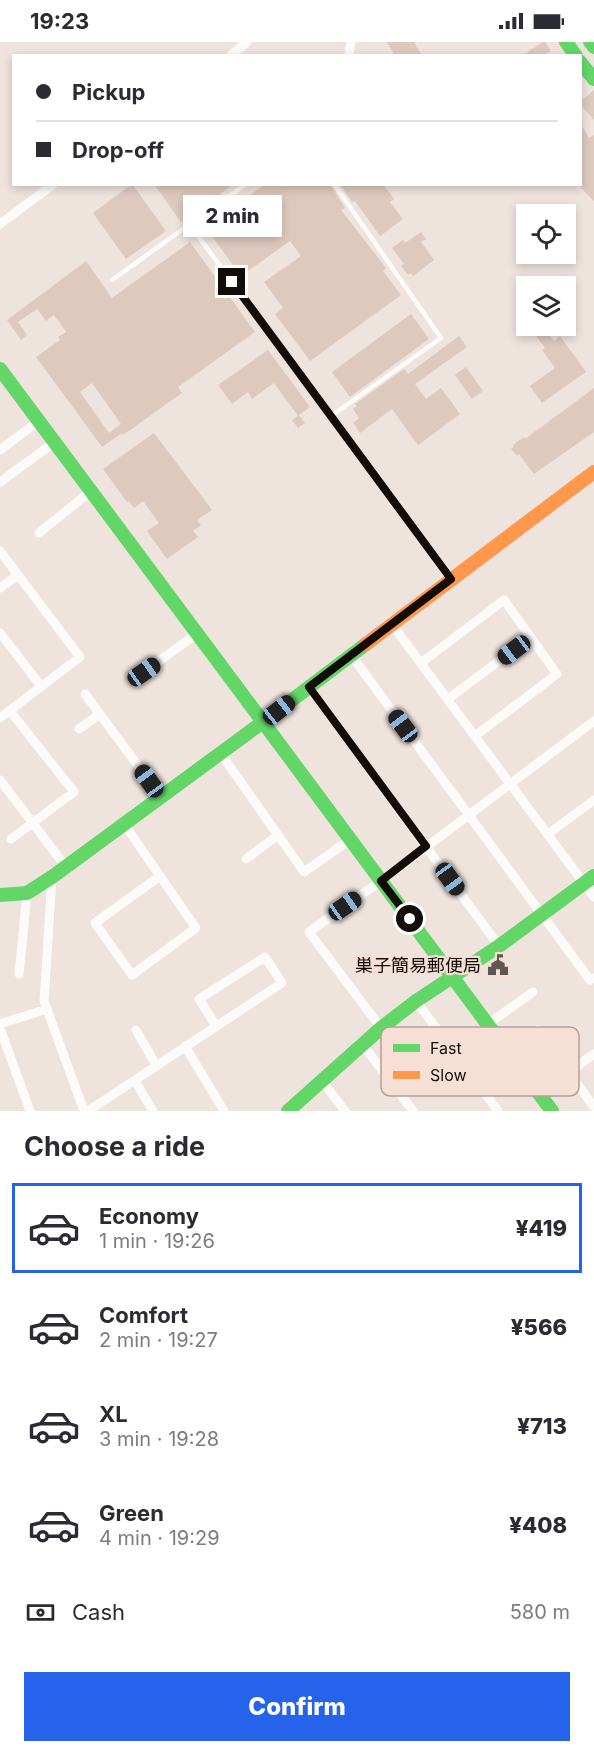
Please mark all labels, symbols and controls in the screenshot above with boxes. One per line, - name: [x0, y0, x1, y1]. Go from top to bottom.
- text: 19:23: [30, 8, 89, 34]
- text: Pickup: [72, 79, 146, 105]
- text: Drop-off: [72, 137, 164, 163]
- callout: 2 min: [182, 195, 282, 237]
- text: 2 min: [205, 204, 260, 228]
- map controls: [516, 204, 576, 336]
- button: locate: [516, 204, 576, 264]
- route end: [218, 268, 245, 295]
- button: layers: [516, 276, 576, 336]
- car: [494, 632, 534, 668]
- car: [124, 654, 164, 690]
- car: [259, 692, 299, 728]
- car: [385, 706, 421, 746]
- car: [131, 761, 167, 801]
- car: [432, 859, 468, 899]
- car: [325, 888, 365, 924]
- route start: [396, 905, 423, 932]
- public building icon: 巣子簡易郵便局: [486, 953, 510, 977]
- place label: 巣子簡易郵便局: [355, 955, 481, 976]
- legend: [381, 1027, 579, 1096]
- text: Fast: [430, 1038, 462, 1058]
- text: Slow: [430, 1065, 467, 1085]
- text: Choose a ride: [24, 1130, 205, 1163]
- icon: car: [27, 1201, 81, 1255]
- text: Economy: [99, 1203, 199, 1229]
- text: ¥419: [516, 1215, 567, 1241]
- text: 1 min · 19:26: [99, 1229, 215, 1253]
- icon: car: [27, 1300, 81, 1354]
- text: Comfort: [99, 1302, 188, 1328]
- text: ¥566: [511, 1314, 567, 1340]
- text: 2 min · 19:27: [99, 1328, 218, 1352]
- icon: car: [27, 1399, 81, 1453]
- text: XL: [99, 1401, 128, 1427]
- text: ¥713: [517, 1413, 567, 1439]
- text: 3 min · 19:28: [99, 1427, 219, 1451]
- icon: car: [27, 1498, 81, 1552]
- text: Green: [99, 1500, 164, 1526]
- text: ¥408: [509, 1512, 567, 1538]
- text: 4 min · 19:29: [99, 1526, 220, 1550]
- icon: cash: [24, 1596, 57, 1629]
- text: Cash: [72, 1599, 125, 1625]
- text: 580 m: [510, 1600, 570, 1624]
- button: Confirm: [24, 1672, 570, 1741]

